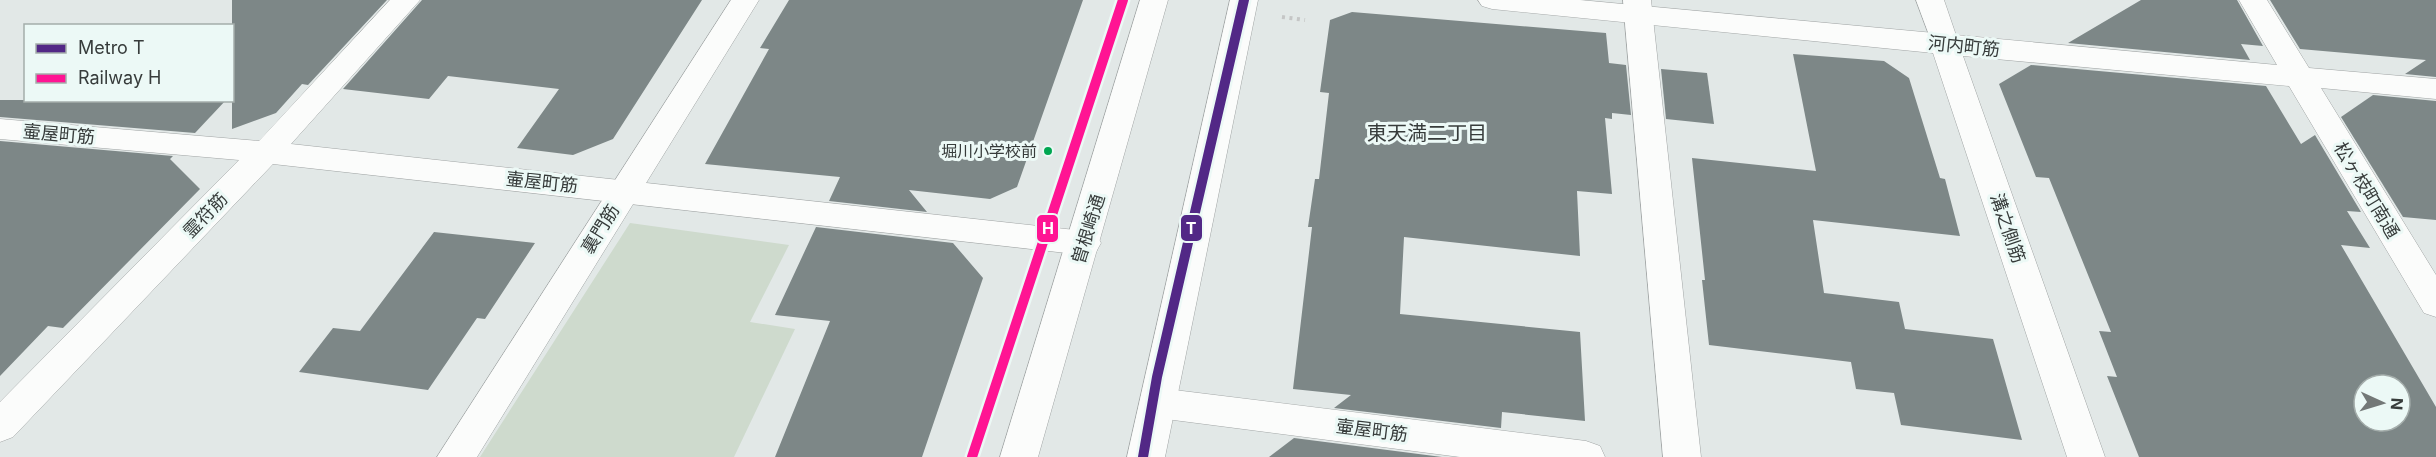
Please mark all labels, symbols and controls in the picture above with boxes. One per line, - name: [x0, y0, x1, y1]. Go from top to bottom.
- legend: [24, 24, 234, 102]
- street label: 河内町筋: [1927, 32, 2001, 60]
- text: Metro T: [78, 37, 145, 58]
- text: Railway H: [78, 67, 161, 88]
- street label: 壷屋町筋: [22, 120, 96, 148]
- district label: 東天満二丁目: [1367, 121, 1487, 145]
- street label: 松ヶ枝町南通: [2330, 138, 2404, 242]
- place label: 堀川小学校前: [941, 141, 1037, 161]
- marker: 堀川小学校前: [1042, 145, 1054, 157]
- street label: 壷屋町筋: [505, 168, 579, 196]
- street label: 霊符筋: [179, 188, 231, 242]
- street label: 溝之側筋: [1986, 191, 2030, 265]
- street label: 曽根崎通: [1067, 192, 1109, 266]
- street label: 裏門筋: [577, 201, 623, 257]
- line badge: H: [1036, 214, 1059, 243]
- line badge: T: [1180, 214, 1203, 242]
- text: H: [1042, 218, 1054, 238]
- text: T: [1186, 218, 1197, 238]
- north arrow: [2352, 373, 2412, 433]
- text: N: [2387, 397, 2407, 411]
- street label: 壷屋町筋: [1335, 415, 1409, 445]

